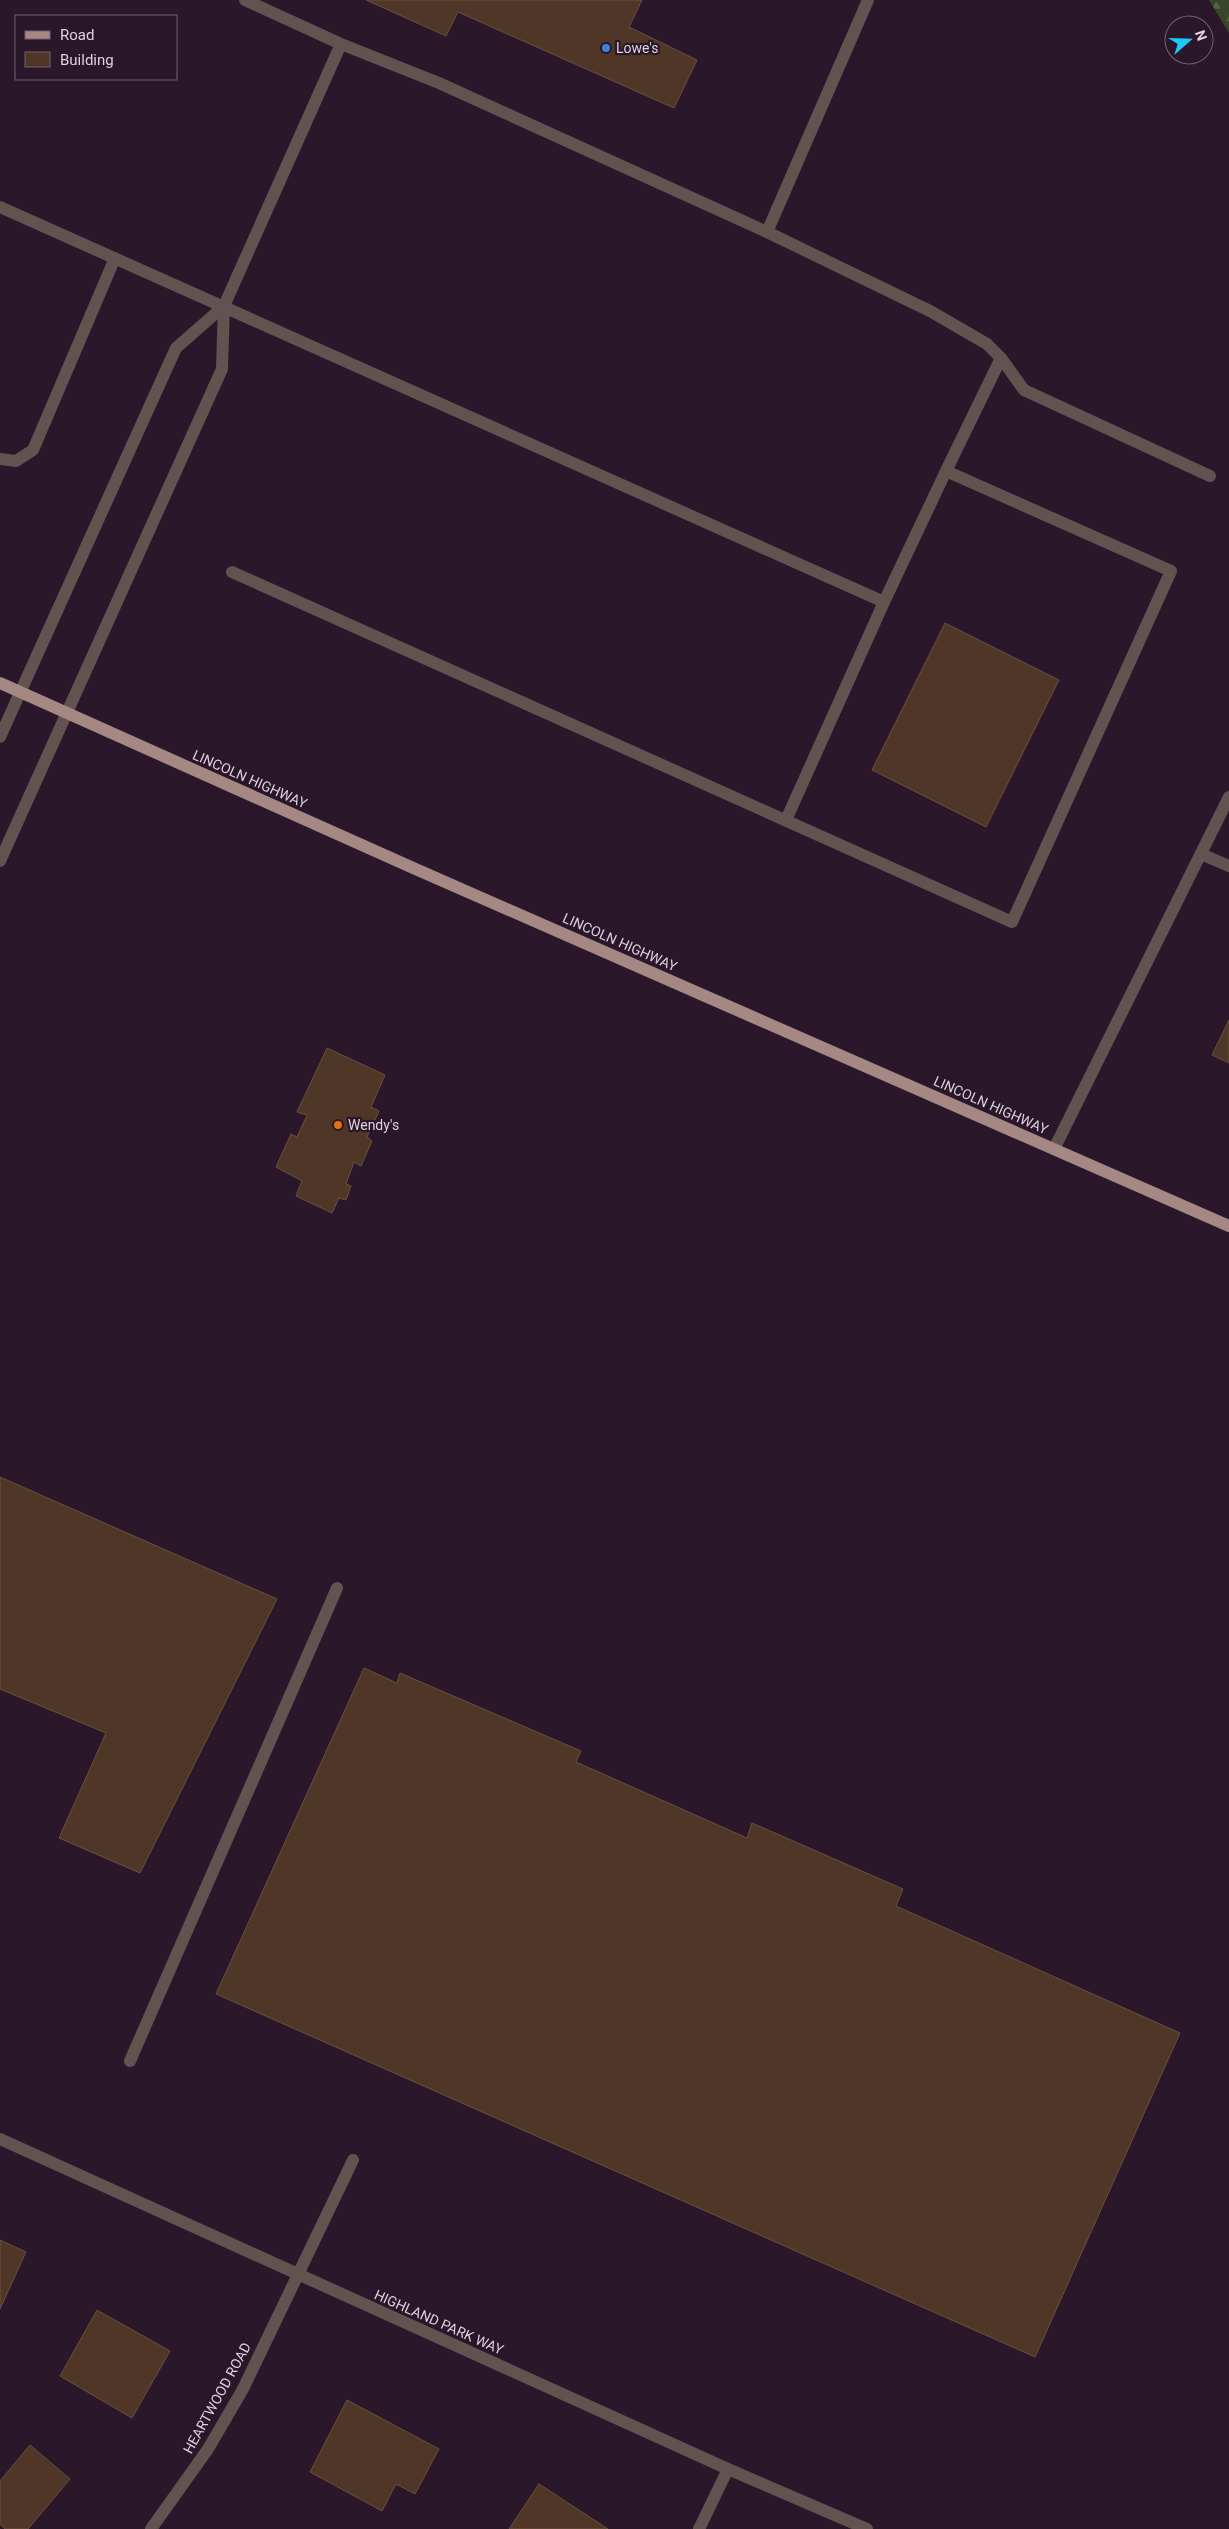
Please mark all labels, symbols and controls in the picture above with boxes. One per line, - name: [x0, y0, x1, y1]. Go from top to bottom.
- legend: [15, 15, 178, 80]
- north arrow: [1164, 15, 1214, 65]
- text: Road: [60, 26, 94, 44]
- text: N: [1192, 28, 1210, 43]
- place label: Lowe's: [616, 40, 659, 56]
- marker: Lowe's: [600, 42, 612, 54]
- text: Building: [60, 51, 114, 69]
- street label: LINCOLN HIGHWAY: [190, 747, 310, 812]
- street label: LINCOLN HIGHWAY: [560, 910, 680, 975]
- street label: LINCOLN HIGHWAY: [931, 1073, 1051, 1138]
- place label: Wendy's: [348, 1117, 399, 1133]
- marker: Wendy's: [332, 1119, 344, 1131]
- street label: HIGHLAND PARK WAY: [372, 2286, 507, 2358]
- street label: HEARTWOOD ROAD: [180, 2340, 254, 2456]

